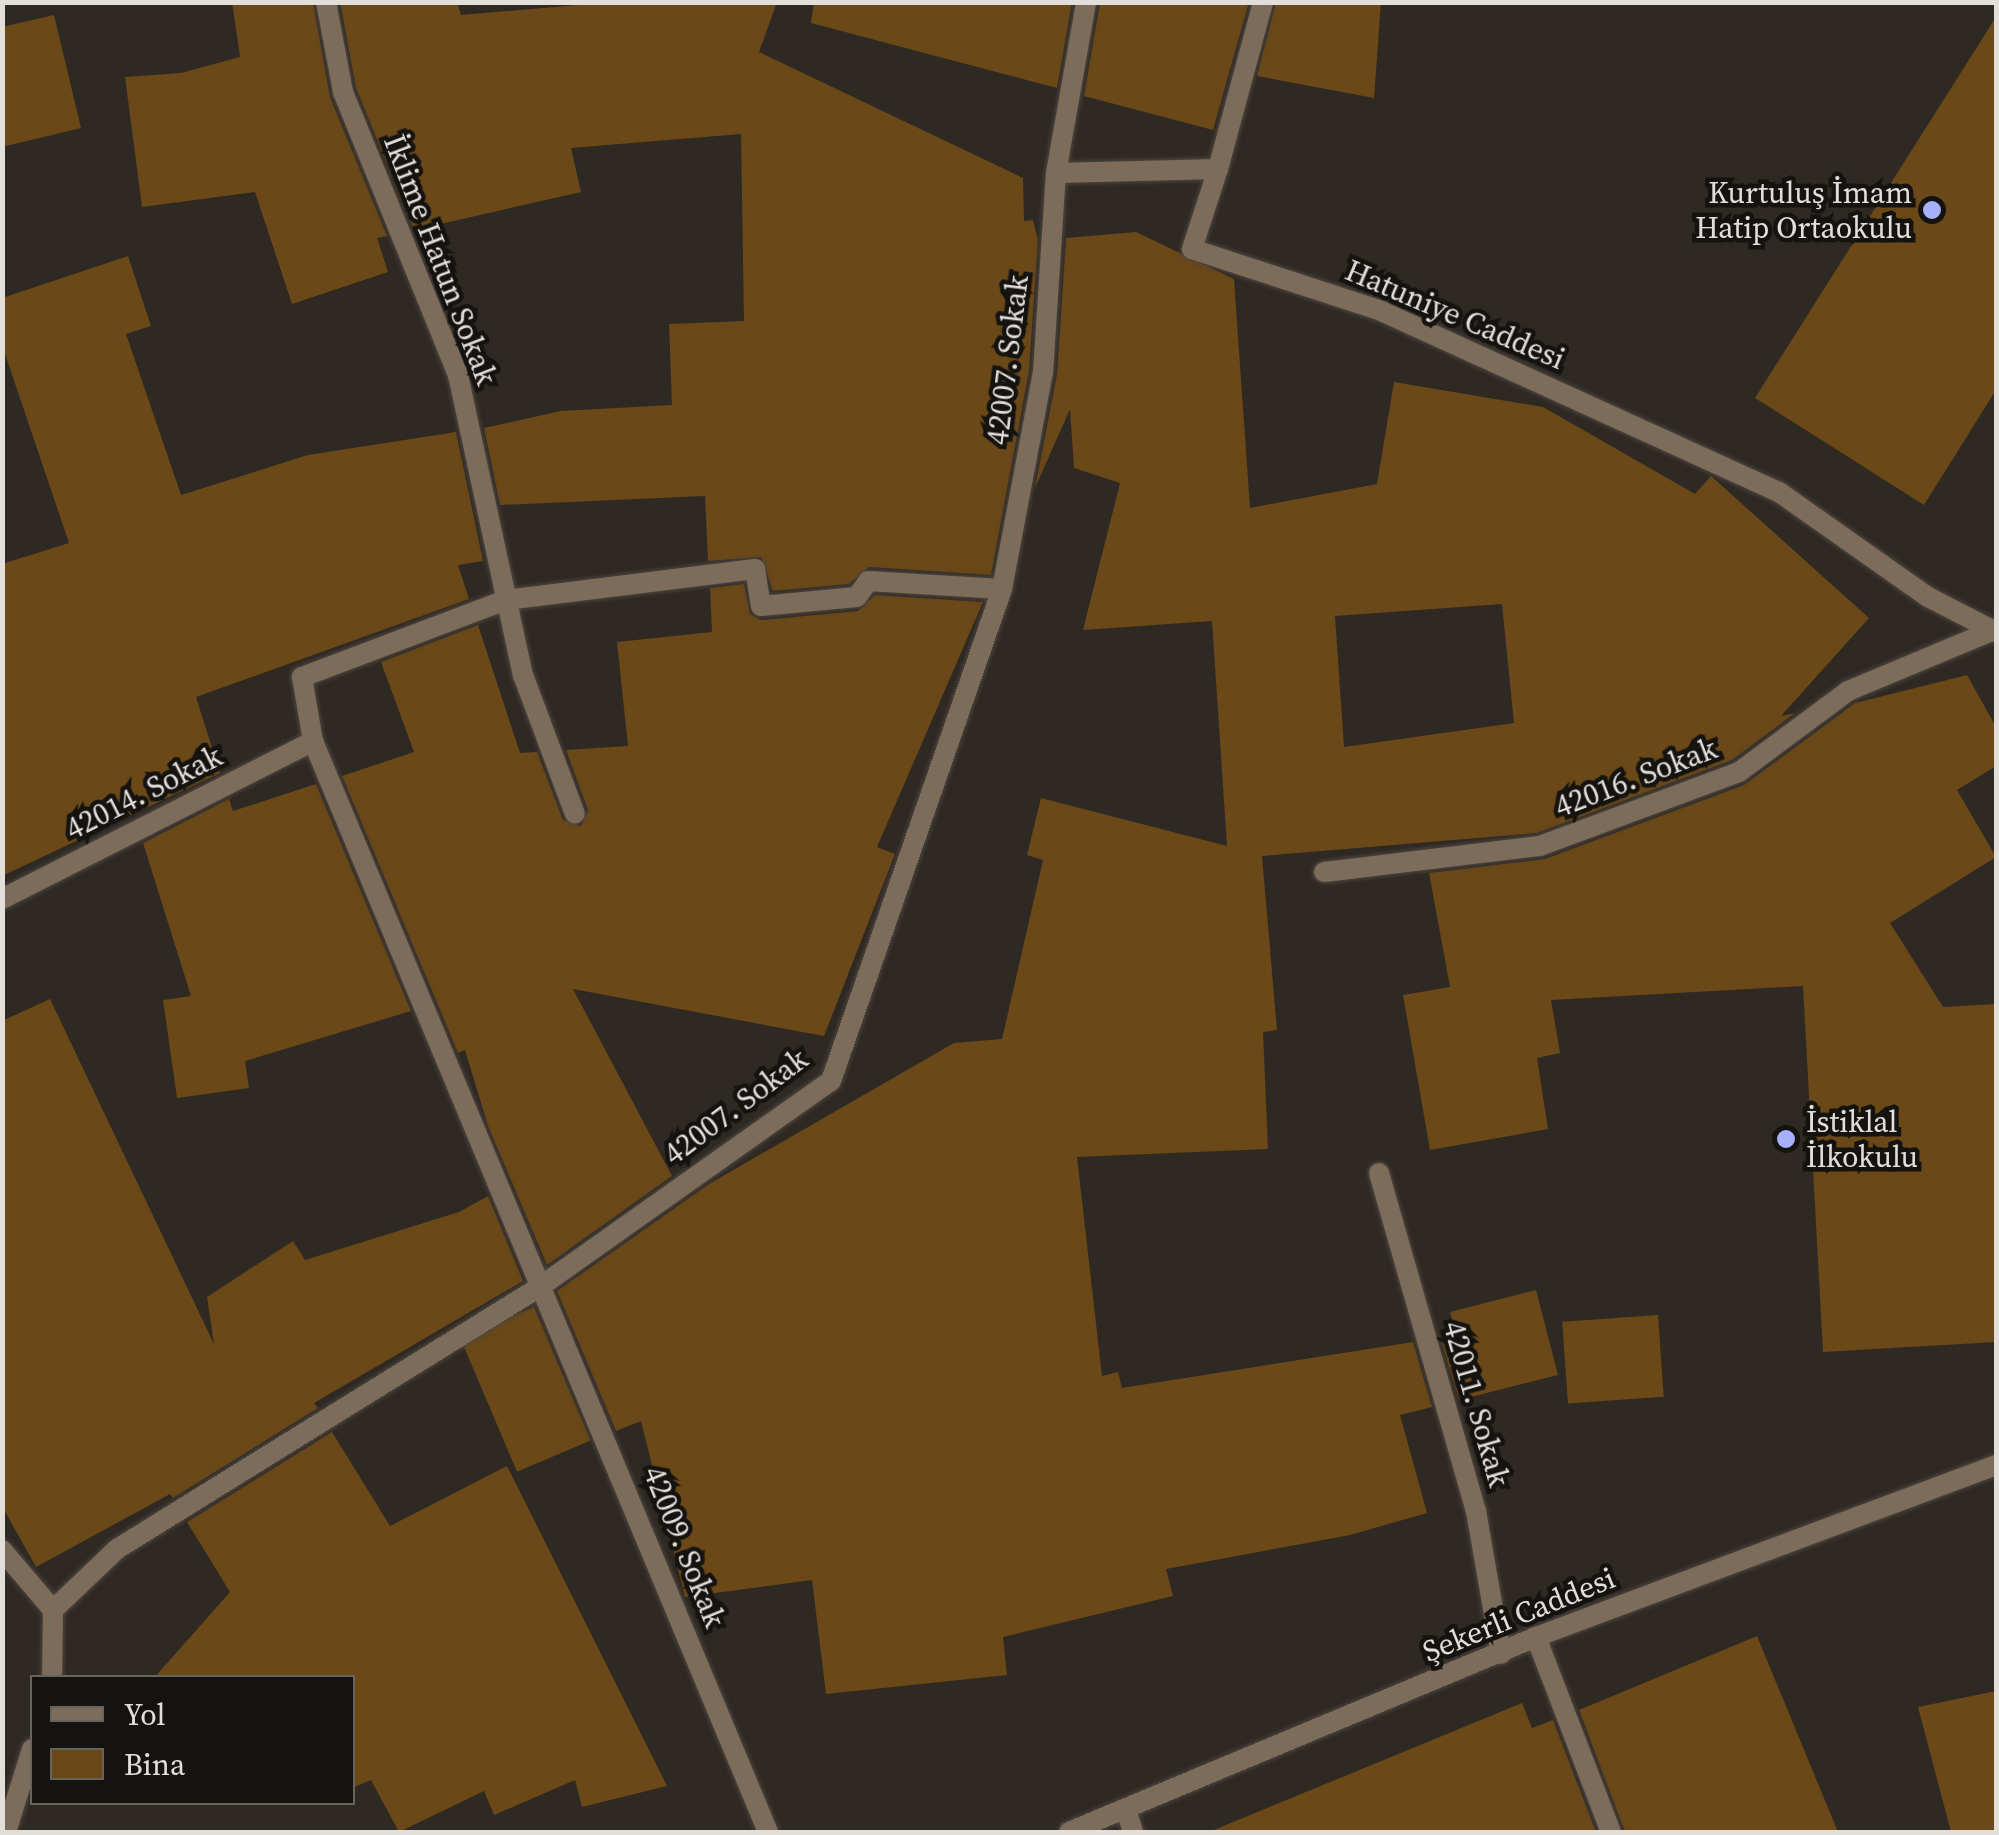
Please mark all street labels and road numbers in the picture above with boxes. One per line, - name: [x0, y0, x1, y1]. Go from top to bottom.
- street label: İklime Hatun Sokak: [376, 130, 504, 390]
- street label: Hatuniye Caddesi: [1340, 253, 1570, 377]
- street label: 42007. Sokak: [980, 273, 1036, 447]
- street label: 42016. Sokak: [1550, 731, 1722, 825]
- street label: 42014. Sokak: [60, 738, 228, 848]
- street label: 42007. Sokak: [657, 1041, 815, 1173]
- street label: 42011. Sokak: [1435, 1317, 1517, 1491]
- street label: 42009. Sokak: [635, 1461, 733, 1633]
- street label: Şekerli Caddesi: [1418, 1560, 1620, 1670]

